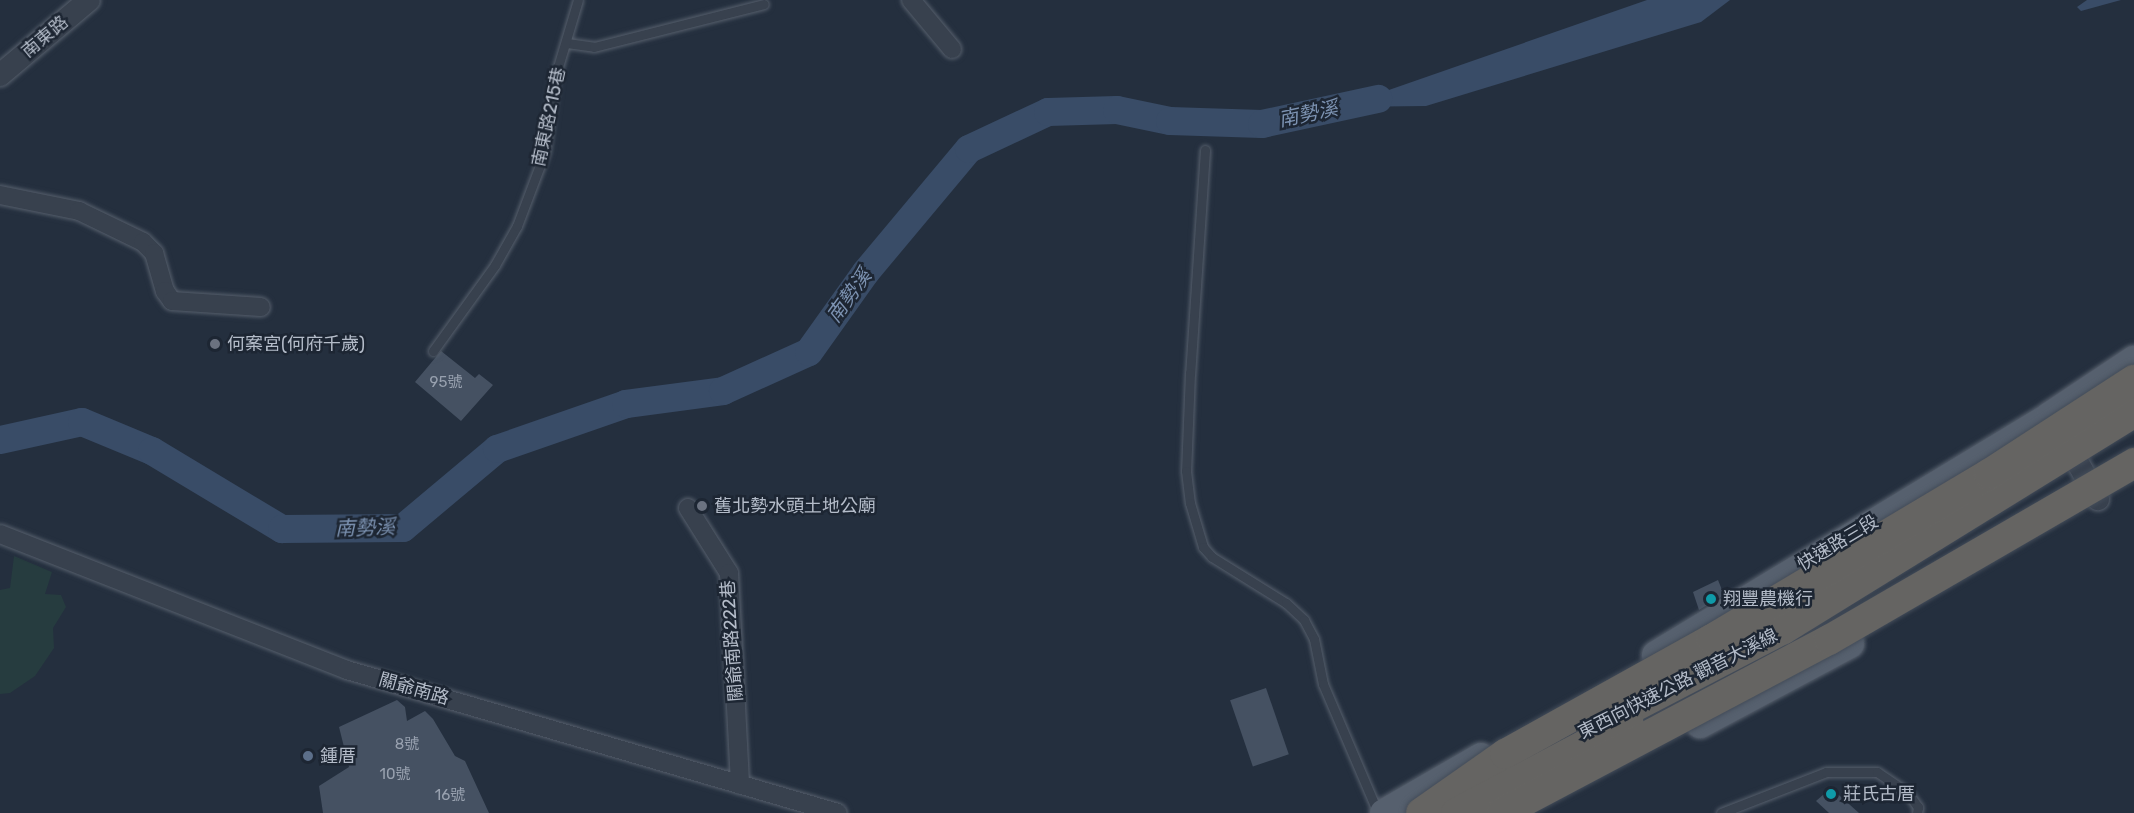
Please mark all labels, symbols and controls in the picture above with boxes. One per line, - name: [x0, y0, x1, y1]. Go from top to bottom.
- street label: 南東路: [17, 11, 73, 63]
- street label: 南東路215巷: [528, 65, 570, 169]
- water label: 南勢溪: [1276, 96, 1340, 132]
- water label: 南勢溪: [822, 265, 876, 327]
- place label: 何案宮(何府千歲): [227, 333, 365, 355]
- marker: 何案宮(何府千歲): [208, 337, 222, 351]
- house number: 95號: [430, 374, 462, 392]
- place label: 舊北勢水頭土地公廟: [714, 495, 876, 517]
- marker: 舊北勢水頭土地公廟: [695, 499, 709, 513]
- street label: 快速路三段: [1794, 511, 1882, 575]
- water label: 南勢溪: [335, 515, 395, 541]
- street label: 關爺南路222巷: [717, 580, 747, 702]
- place label: 翔豐農機行: [1723, 588, 1813, 610]
- marker: 翔豐農機行: [1704, 592, 1718, 606]
- street label: 東西向快速公路 觀音大溪線: [1575, 624, 1781, 744]
- street label: 關爺南路: [376, 669, 452, 709]
- house number: 8號: [395, 736, 419, 754]
- place label: 鍾厝: [320, 745, 356, 767]
- marker: 鍾厝: [301, 749, 315, 763]
- house number: 10號: [380, 766, 410, 784]
- place label: 莊氏古厝: [1843, 783, 1915, 805]
- house number: 16號: [435, 787, 465, 805]
- marker: 莊氏古厝: [1824, 787, 1838, 801]

